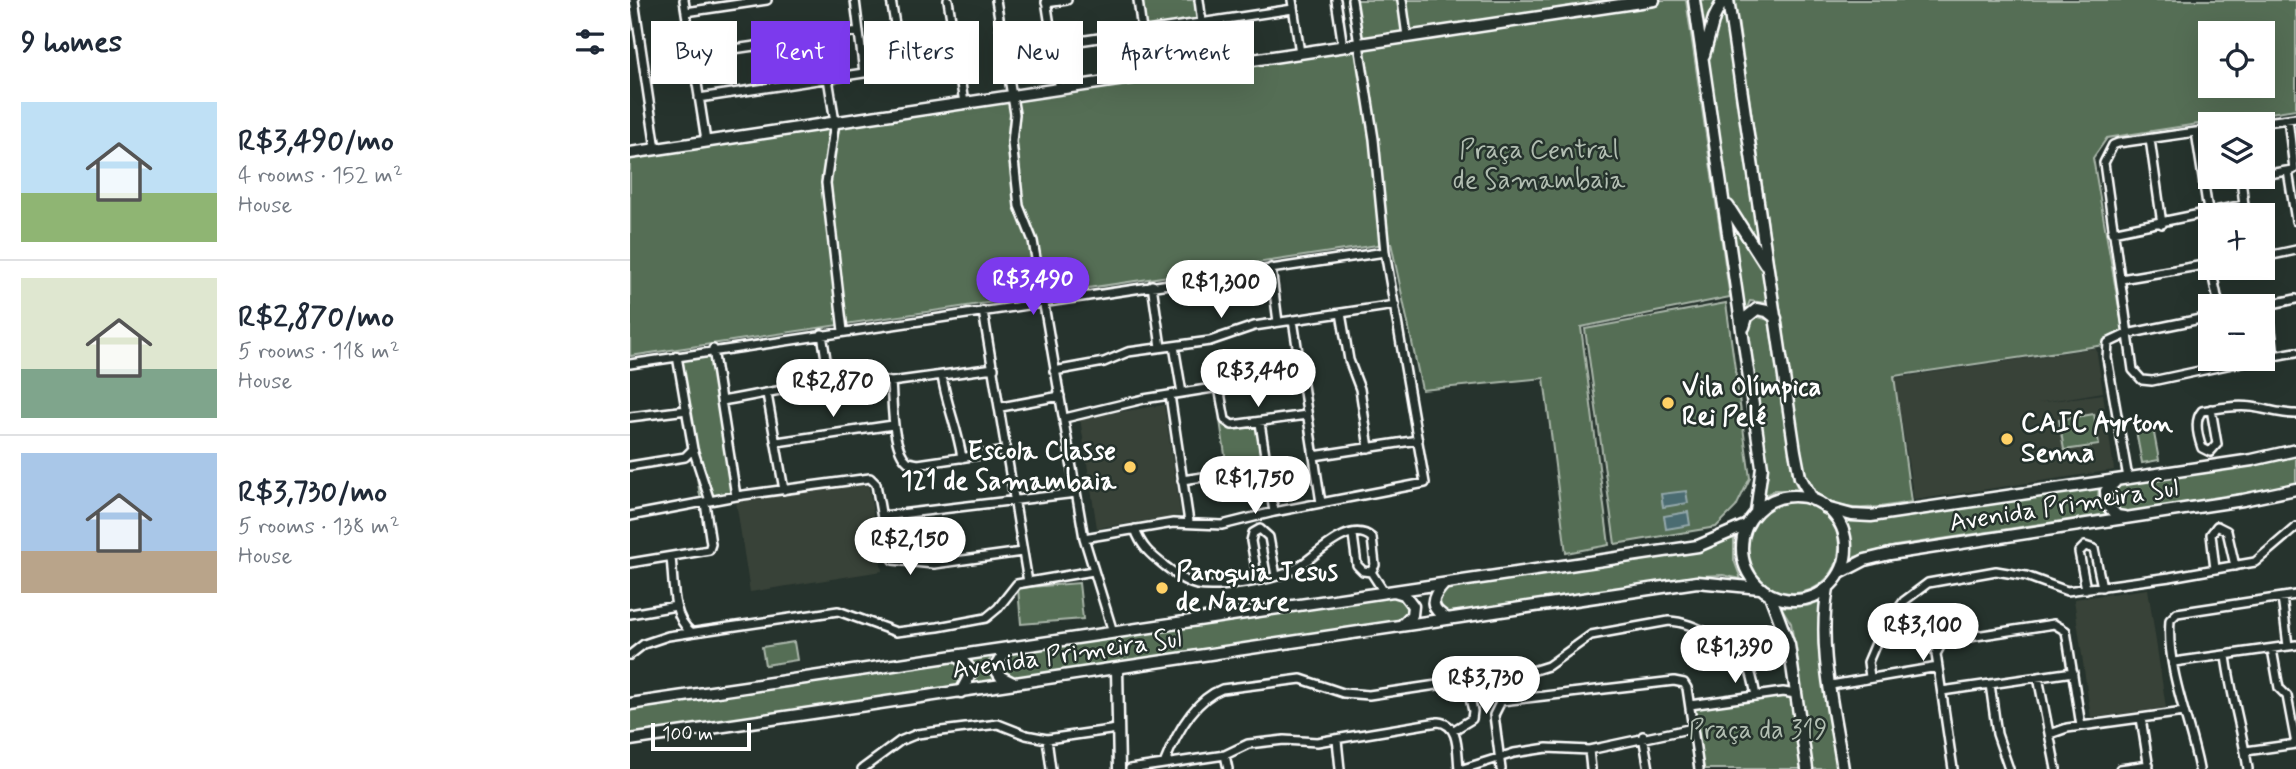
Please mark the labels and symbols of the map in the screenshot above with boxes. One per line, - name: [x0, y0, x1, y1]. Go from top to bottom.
- park label: Praça Central de Samambaia: [1453, 134, 1626, 198]
- pin: R$3,490: [968, 258, 1098, 317]
- pin: R$1,300: [1156, 260, 1286, 320]
- pin: R$3,440: [1193, 350, 1323, 409]
- pin: R$2,870: [768, 360, 898, 419]
- place label: Vila Olímpica Rei Pelé: [1682, 371, 1821, 435]
- marker: Vila Olímpica Rei Pelé: [1660, 395, 1676, 411]
- place label: CAIC Ayrton Senna: [2021, 407, 2174, 471]
- marker: CAIC Ayrton Senna: [1999, 431, 2015, 447]
- place label: Escola Classe 121 de Samambaia: [901, 435, 1117, 499]
- pin: R$1,750: [1190, 456, 1320, 516]
- marker: Escola Classe 121 de Samambaia: [1122, 459, 1138, 475]
- street label: Avenida Primeira Sul: [1947, 471, 2181, 541]
- pin: R$2,150: [845, 518, 975, 577]
- place label: Paroquia Jesus de Nazare: [1176, 556, 1338, 620]
- marker: Paroquia Jesus de Nazare: [1154, 580, 1170, 596]
- pin: R$3,100: [1858, 604, 1988, 663]
- street label: Avenida Primeira Sul: [950, 622, 1184, 688]
- pin: R$1,390: [1670, 626, 1800, 685]
- pin: R$3,730: [1421, 656, 1551, 716]
- park label: Praça da 319: [1689, 714, 1827, 748]
- scale bar: [651, 720, 751, 752]

